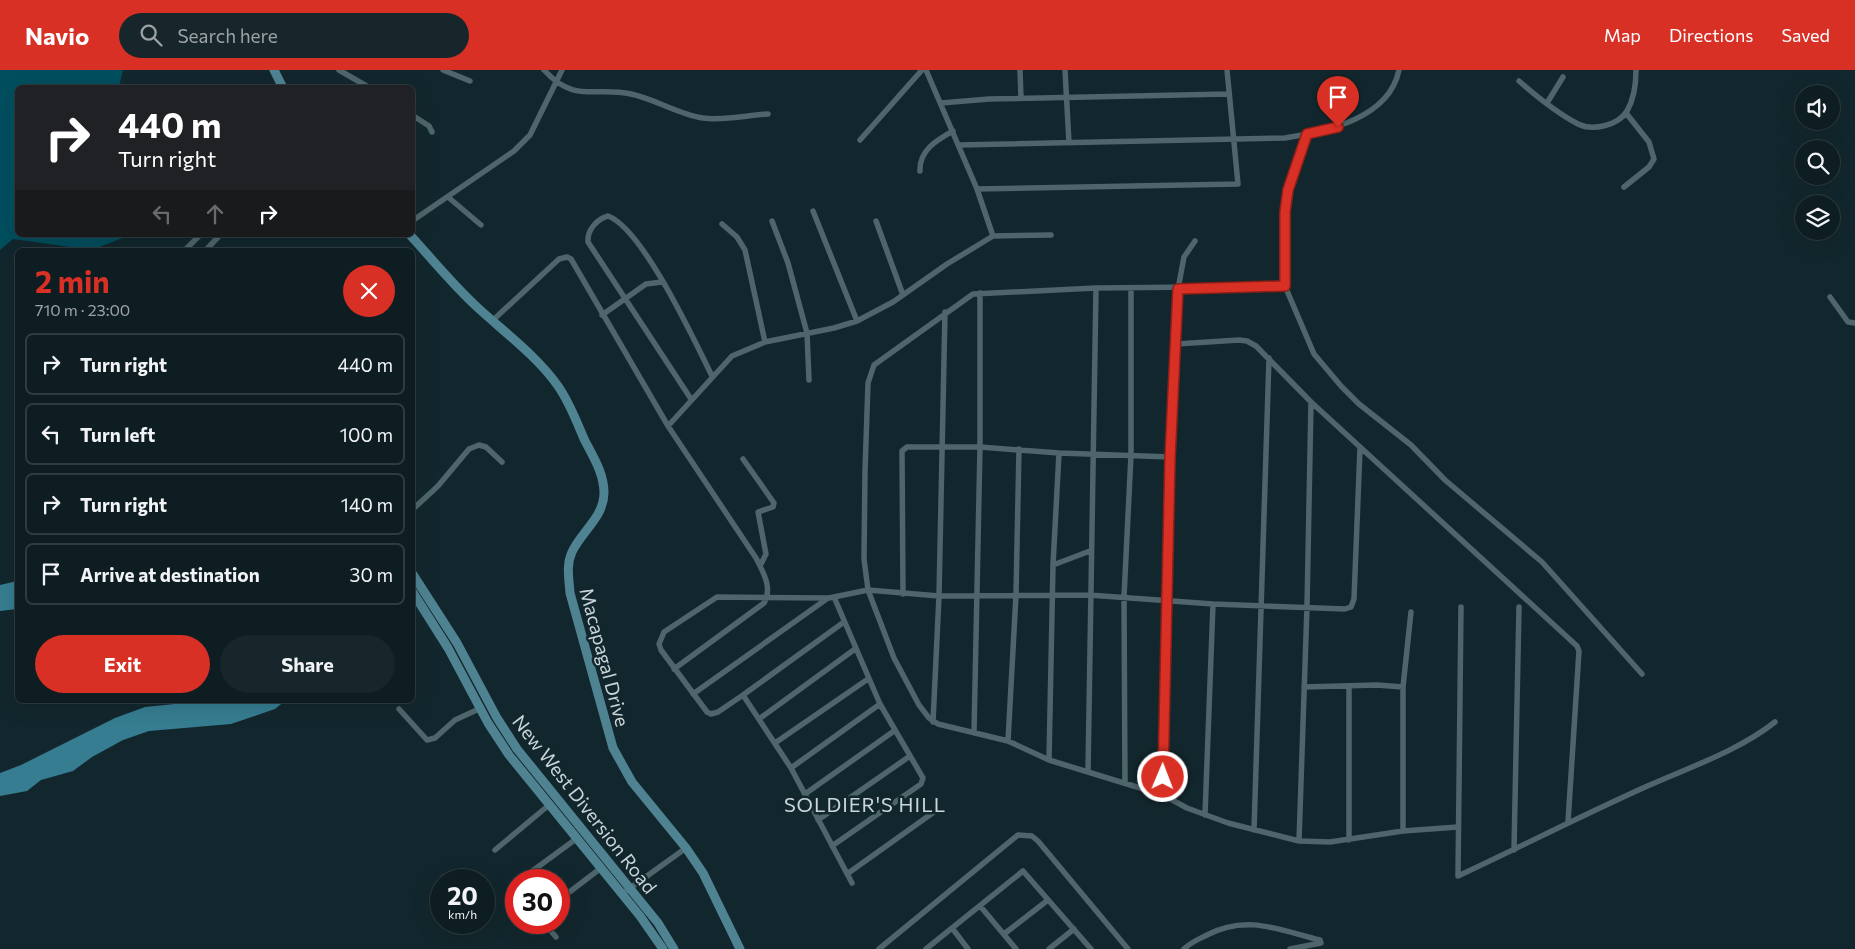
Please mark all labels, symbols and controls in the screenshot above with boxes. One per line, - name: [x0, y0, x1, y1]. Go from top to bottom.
- search box: [119, 13, 469, 58]
- text: Navio: [25, 21, 89, 50]
- icon: search: [137, 21, 165, 49]
- text: Search here: [177, 24, 278, 47]
- text: Map: [1604, 24, 1641, 46]
- text: Directions: [1669, 24, 1753, 46]
- text: Saved: [1781, 24, 1830, 46]
- pin: [1317, 76, 1359, 127]
- icon: arrive: [1324, 83, 1352, 111]
- map controls: [1795, 85, 1840, 240]
- button: sound: [1795, 85, 1840, 130]
- text: 440 m: [118, 102, 221, 145]
- icon: right: [35, 105, 100, 170]
- button: search: [1795, 140, 1840, 185]
- text: Turn right: [118, 145, 216, 172]
- button: layers: [1795, 195, 1840, 240]
- icon: left: [148, 200, 176, 228]
- icon: ahead: [201, 200, 229, 228]
- icon: right: [254, 200, 282, 228]
- text: 2 min: [35, 262, 110, 299]
- button: close: [343, 265, 395, 317]
- text: 710 m · 23:00: [35, 300, 130, 319]
- icon: right: [37, 350, 65, 378]
- text: Turn right: [80, 353, 167, 376]
- text: 440 m: [338, 353, 393, 376]
- icon: left: [37, 420, 65, 448]
- text: Turn left: [80, 423, 155, 446]
- text: 100 m: [340, 423, 393, 446]
- icon: right: [37, 490, 65, 518]
- text: Turn right: [80, 493, 167, 516]
- text: 140 m: [341, 493, 393, 516]
- icon: arrive: [37, 560, 65, 588]
- text: Arrive at destination: [80, 563, 260, 586]
- text: 30 m: [350, 563, 393, 586]
- street label: Macapagal Drive: [575, 585, 635, 729]
- button: Exit: [35, 635, 210, 693]
- button: Share: [220, 635, 395, 693]
- street label: New West Diversion Road: [508, 710, 662, 898]
- position arrow: [1136, 750, 1188, 802]
- district label: SOLDIER'S HILL: [784, 792, 946, 816]
- speed limit sign: 30: [505, 869, 570, 934]
- text: 20: [447, 880, 478, 910]
- text: km/h: [448, 907, 477, 921]

